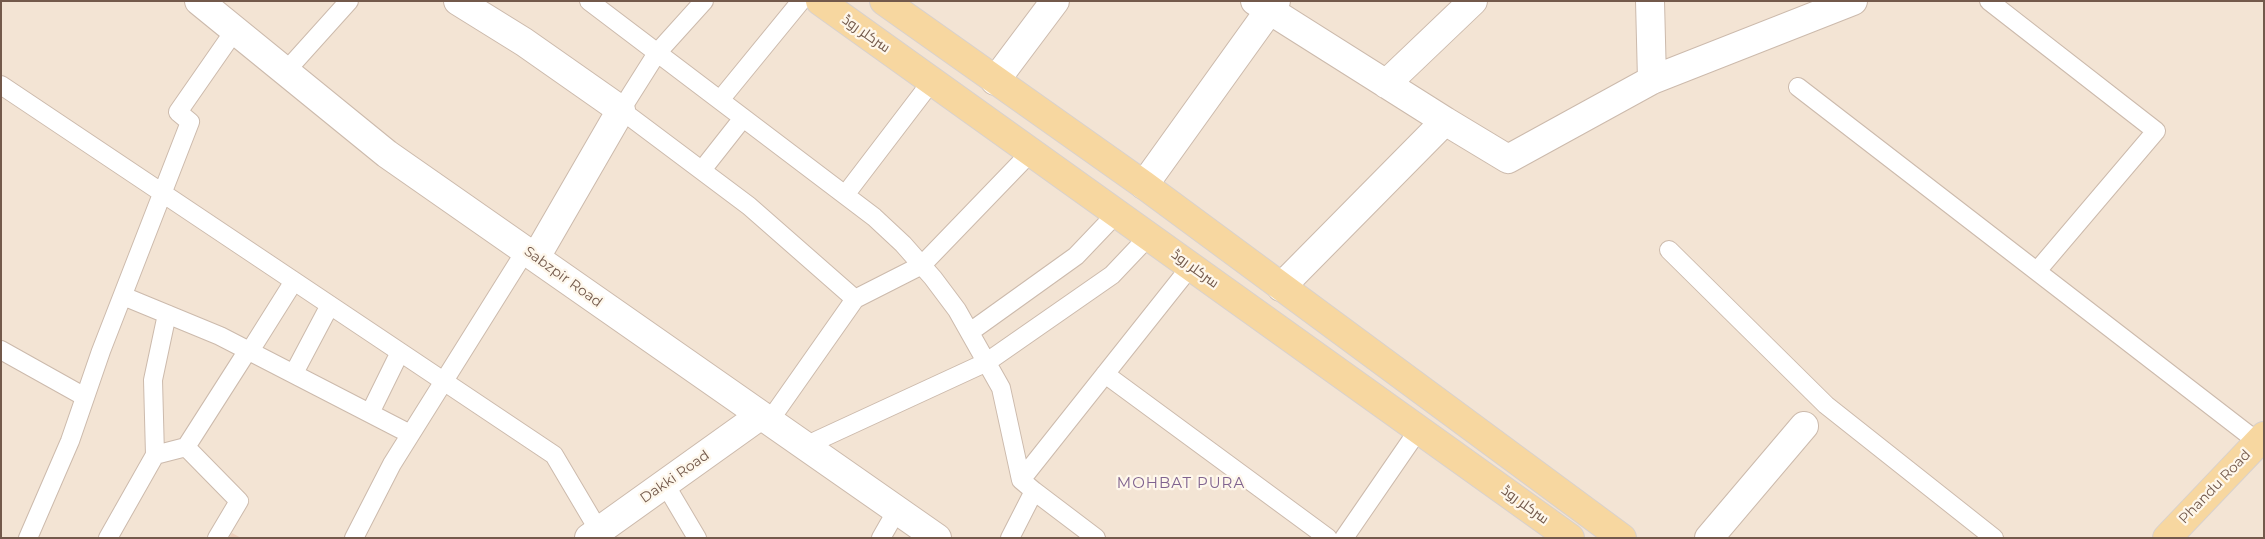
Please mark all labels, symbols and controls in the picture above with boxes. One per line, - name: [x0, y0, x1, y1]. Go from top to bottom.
- street label: سرکلر روڈ: [839, 11, 893, 57]
- street label: Sabzpir Road: [521, 243, 605, 311]
- street label: سرکلر روڈ: [1168, 246, 1222, 292]
- street label: Phandu Road: [2175, 446, 2255, 528]
- street label: Dakki Road: [637, 447, 713, 507]
- district label: MOHBAT PURA: [1115, 475, 1247, 493]
- street label: سرکلر روڈ: [1498, 482, 1552, 528]

